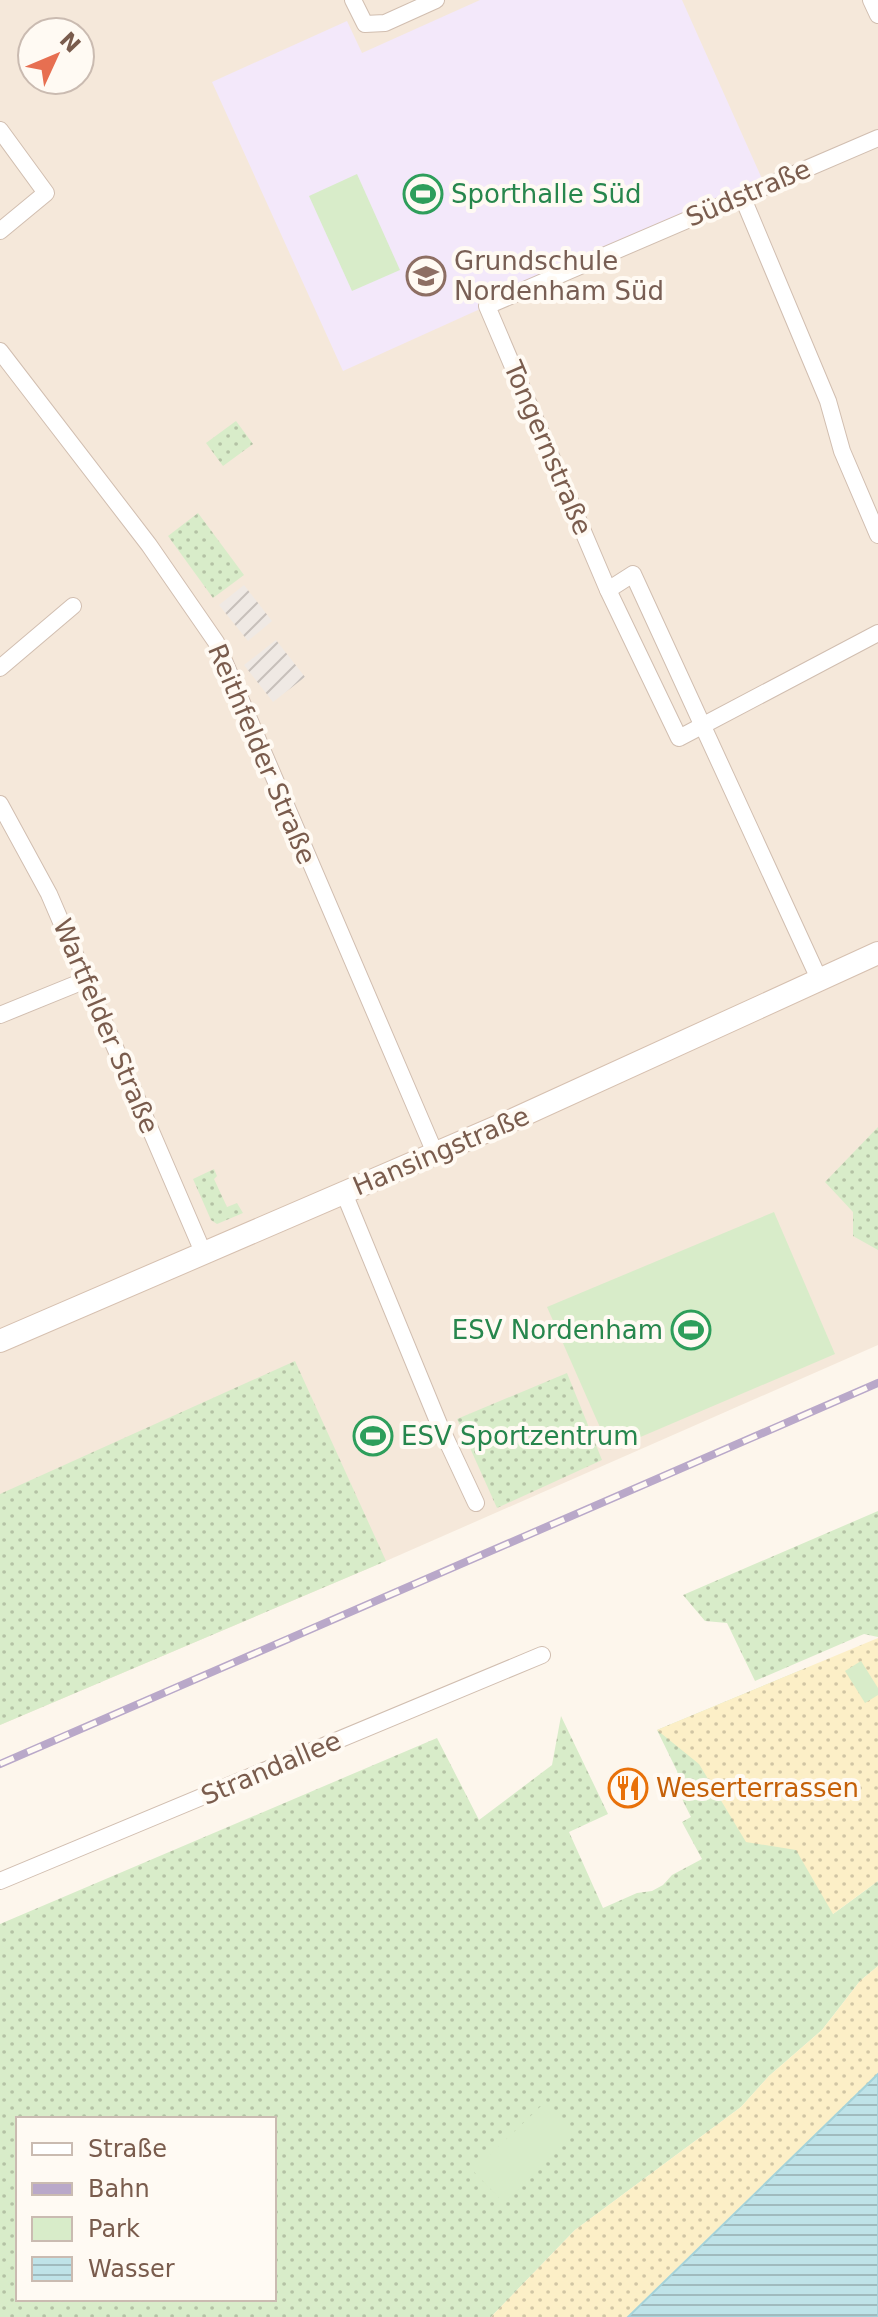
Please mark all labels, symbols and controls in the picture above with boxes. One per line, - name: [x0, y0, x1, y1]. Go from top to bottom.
- north arrow: [16, 16, 96, 96]
- text: N: [55, 27, 85, 58]
- street label: Südstraße: [681, 153, 815, 233]
- sports icon: Sporthalle Süd: [402, 173, 444, 215]
- place label: Sporthalle Süd: [451, 179, 641, 209]
- place label: Grundschule Nordenham Süd: [454, 246, 664, 306]
- school or university icon: Grundschule Nordenham Süd: [405, 255, 447, 297]
- street label: Tongernstraße: [498, 356, 598, 539]
- street label: Reithfelder Straße: [202, 639, 322, 869]
- street label: Wartfelder Straße: [47, 914, 165, 1138]
- street label: Hansingstraße: [348, 1100, 534, 1202]
- sports icon: ESV Nordenham: [670, 1309, 712, 1351]
- place label: ESV Nordenham: [452, 1315, 663, 1345]
- sports icon: ESV Sportzentrum: [352, 1415, 394, 1457]
- place label: ESV Sportzentrum: [401, 1421, 639, 1451]
- street label: Strandallee: [197, 1725, 345, 1811]
- restaurant icon: Weserterrassen: [607, 1767, 649, 1809]
- place label: Weserterrassen: [656, 1773, 859, 1803]
- legend: [16, 2117, 276, 2301]
- text: Straße: [88, 2135, 167, 2163]
- text: Bahn: [88, 2175, 150, 2203]
- text: Park: [88, 2215, 140, 2243]
- text: Wasser: [88, 2255, 175, 2283]

